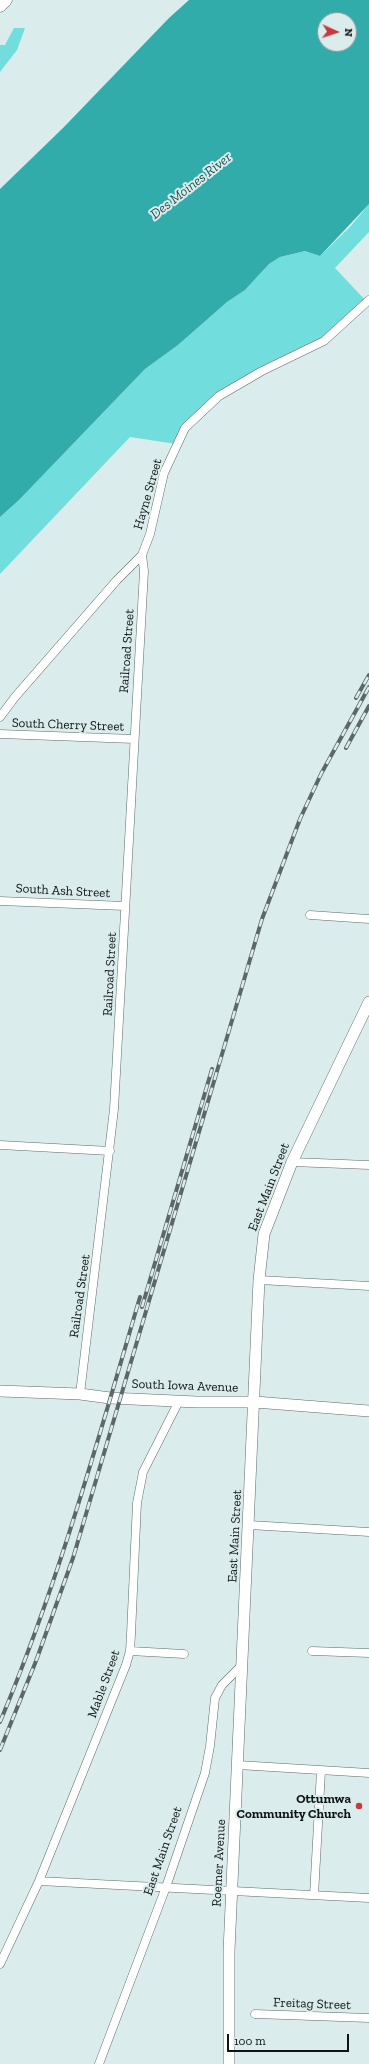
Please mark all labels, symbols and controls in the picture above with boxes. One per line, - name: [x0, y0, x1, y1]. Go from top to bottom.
- north arrow: [317, 12, 357, 52]
- text: N: [342, 28, 355, 37]
- water label: Des Moines River: [147, 149, 235, 223]
- street label: Hayne Street: [130, 457, 166, 531]
- street label: Railroad Street: [116, 608, 138, 694]
- street label: South Cherry Street: [12, 715, 124, 735]
- street label: South Ash Street: [15, 881, 111, 901]
- street label: Railroad Street: [100, 932, 120, 1016]
- street label: East Main Street: [245, 1141, 293, 1233]
- street label: Railroad Street: [66, 1253, 94, 1339]
- street label: South Iowa Avenue: [131, 1376, 239, 1396]
- street label: East Main Street: [225, 1489, 245, 1583]
- street label: Mable Street: [84, 1648, 124, 1720]
- place label: Ottumwa Community Church: [237, 1791, 351, 1822]
- marker: Ottumwa Community Church: [354, 1801, 364, 1811]
- street label: East Main Street: [140, 1804, 186, 1898]
- street label: Roemer Avenue: [209, 1819, 229, 1907]
- street label: Freitag Street: [273, 1995, 351, 2013]
- scale bar: [229, 2026, 351, 2052]
- text: 100 m: [234, 2034, 266, 2048]

